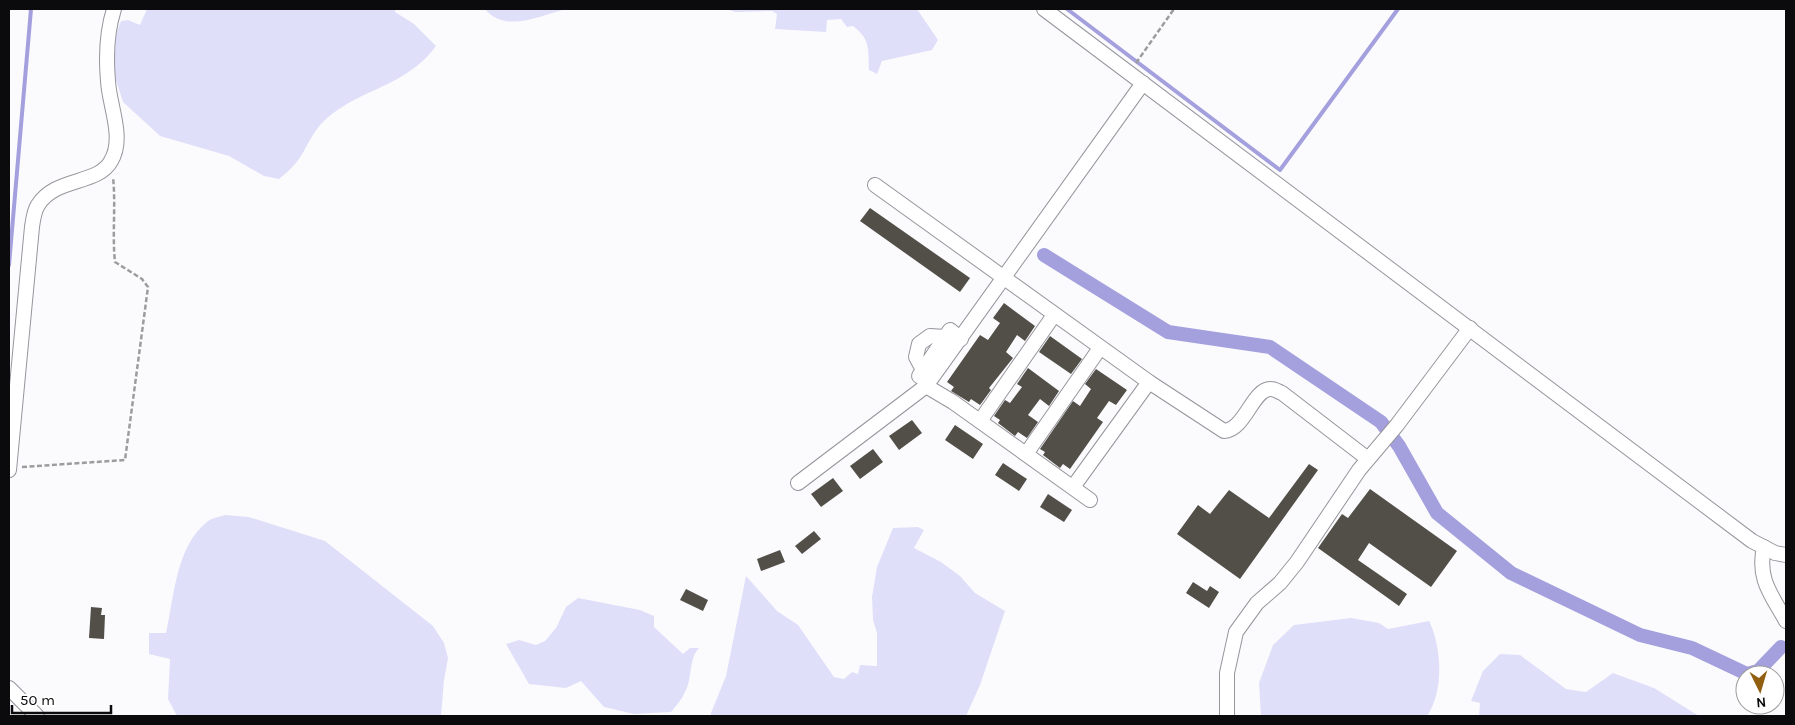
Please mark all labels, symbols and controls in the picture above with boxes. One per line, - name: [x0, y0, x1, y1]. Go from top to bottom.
- north arrow: [1735, 665, 1785, 715]
- scale bar: [12, 682, 111, 714]
- text: 50 m: [20, 691, 55, 709]
- text: N: [1755, 694, 1767, 711]

